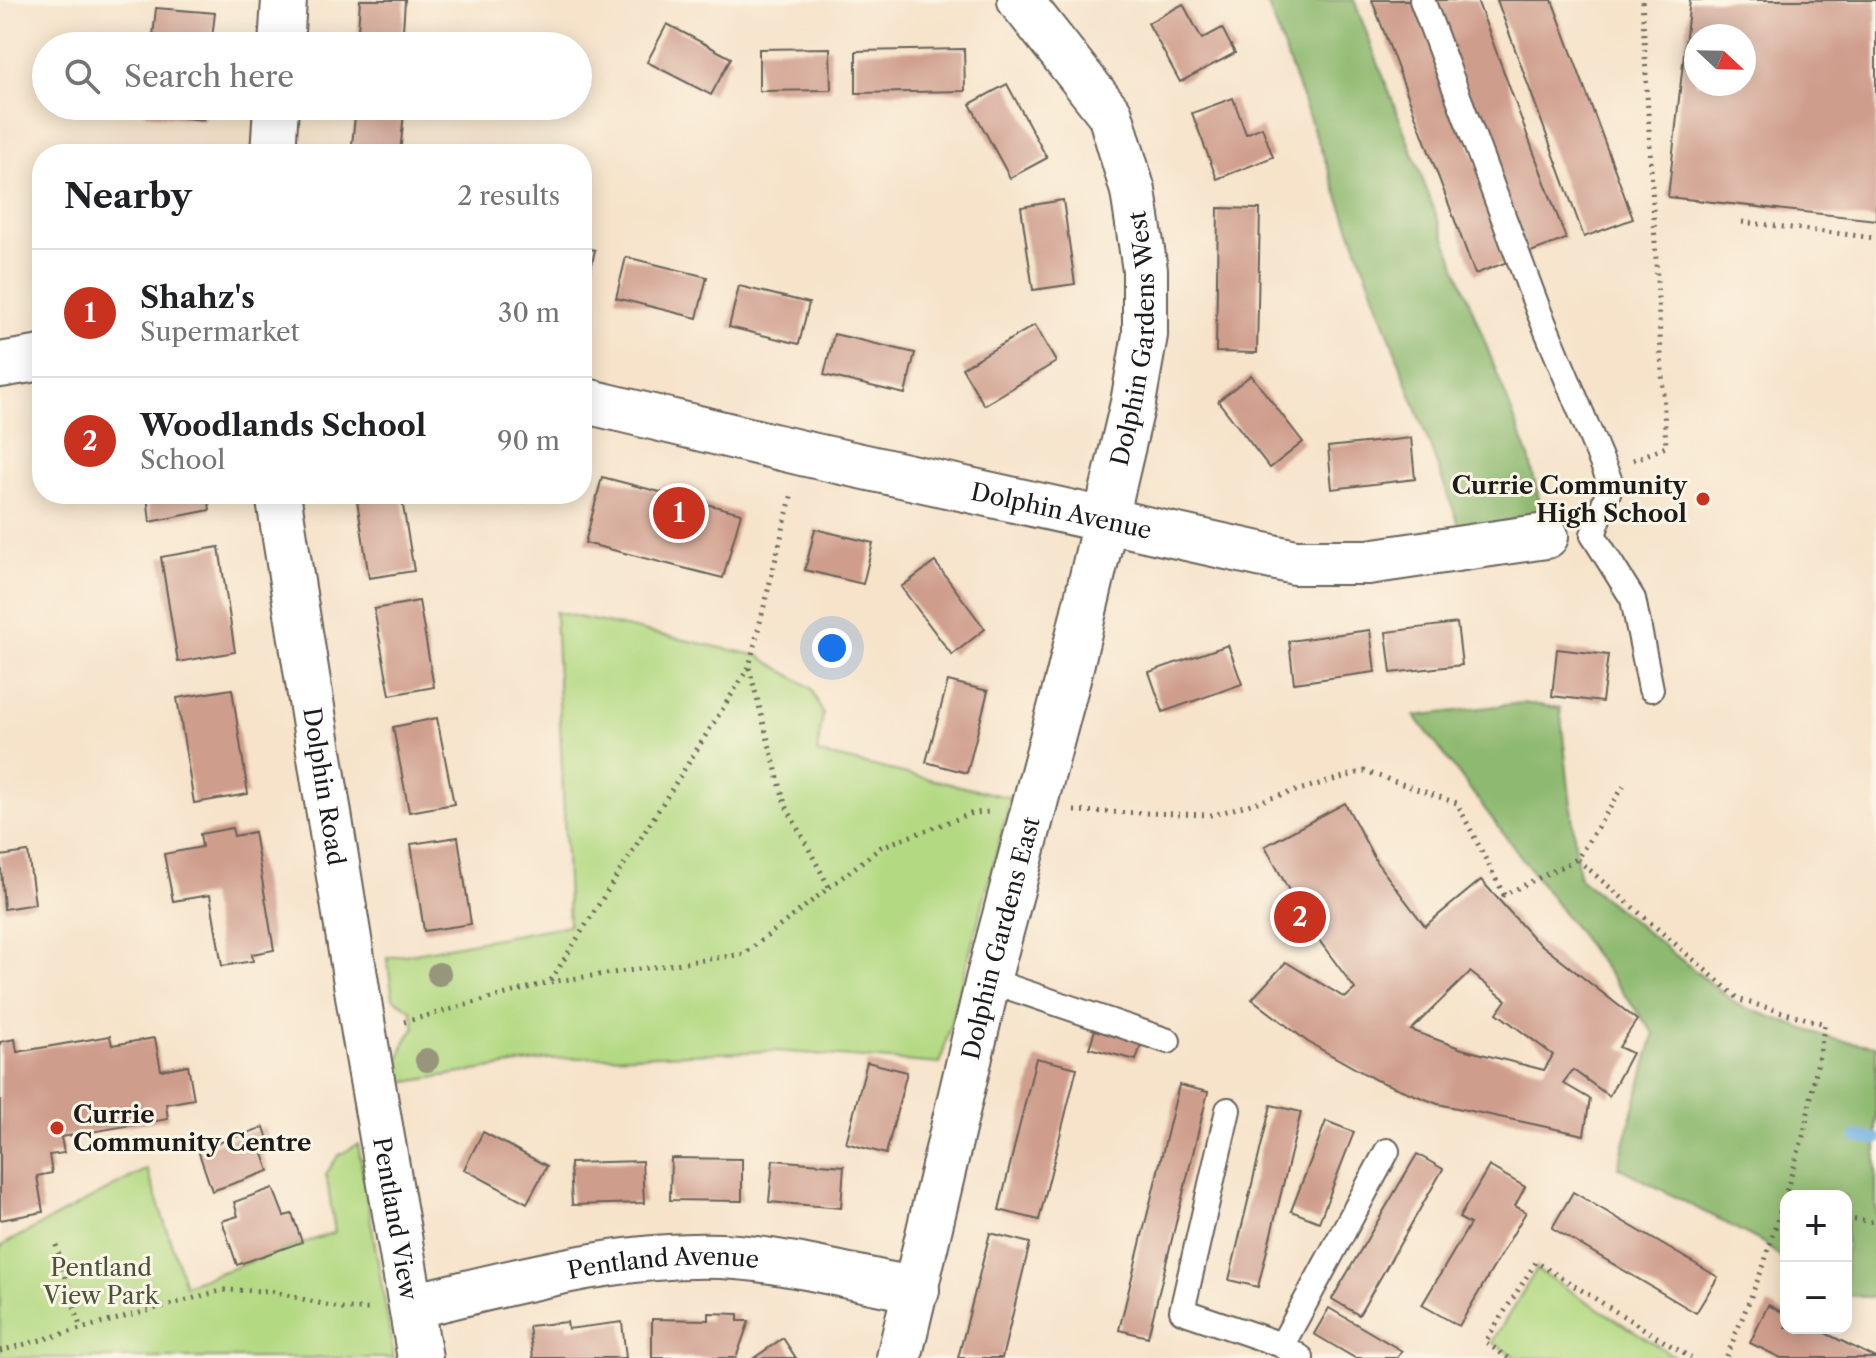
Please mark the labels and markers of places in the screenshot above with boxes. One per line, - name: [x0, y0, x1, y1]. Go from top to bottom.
- place label: Currie Community High School: [1452, 471, 1688, 528]
- pin: 1: [653, 483, 705, 543]
- marker: Currie Community High School: [1694, 490, 1712, 508]
- pin: 2: [1274, 887, 1326, 947]
- place label: Currie Community Centre: [73, 1100, 311, 1157]
- marker: Currie Community Centre: [48, 1119, 66, 1137]

